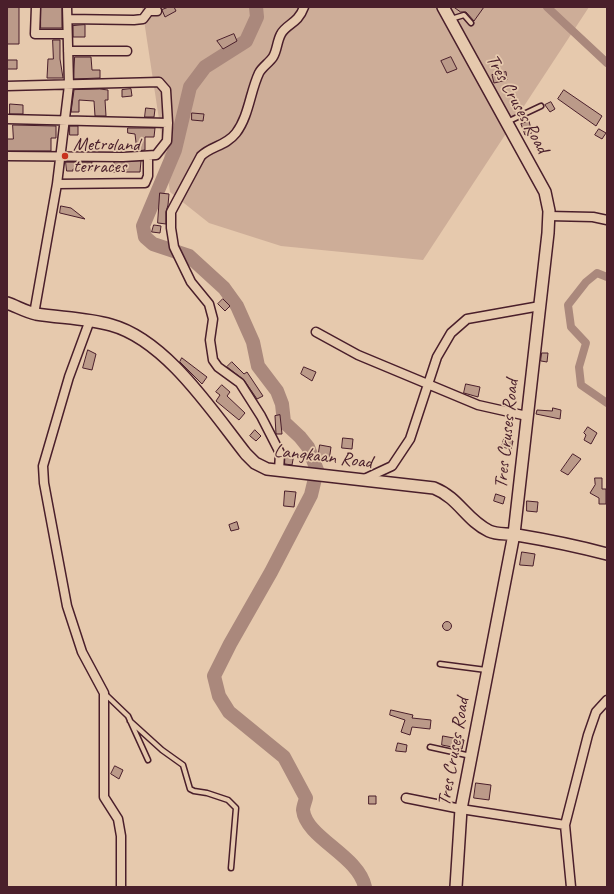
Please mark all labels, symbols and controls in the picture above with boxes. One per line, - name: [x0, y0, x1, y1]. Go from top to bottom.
- street label: Tres Cruses Road: [480, 51, 554, 157]
- place label: Metroland terraces: [73, 134, 140, 178]
- marker: Metroland terraces: [60, 151, 70, 161]
- street label: Tres Cruses Road: [490, 378, 524, 490]
- street label: Langkaan Road: [272, 440, 374, 474]
- street label: Tres Cruses Road: [433, 696, 475, 808]

